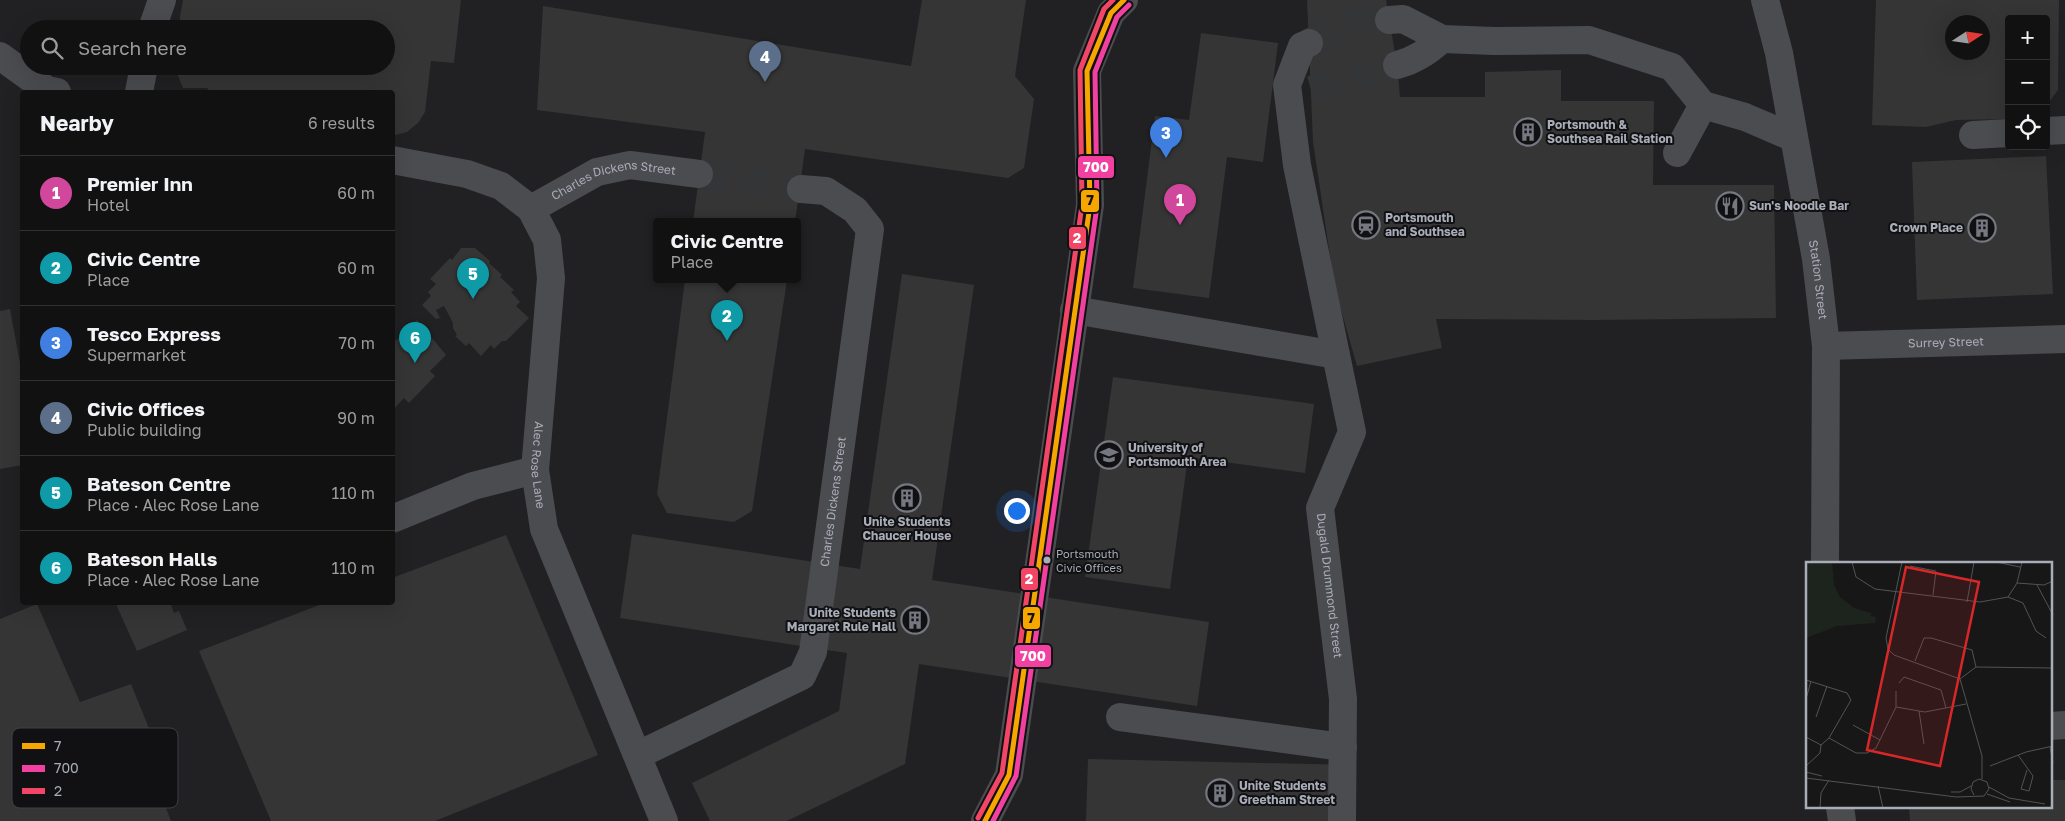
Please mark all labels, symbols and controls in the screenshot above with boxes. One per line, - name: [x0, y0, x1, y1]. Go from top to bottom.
- north arrow: [1945, 15, 1990, 60]
- map controls: [2005, 15, 2050, 150]
- button: +: [2005, 15, 2050, 60]
- search box: [20, 20, 395, 75]
- icon: search: [38, 34, 66, 62]
- text: Search here: [78, 36, 187, 59]
- pin: 4: [749, 41, 781, 82]
- button: −: [2005, 60, 2050, 105]
- button: locate: [2005, 105, 2050, 150]
- text: Nearby: [40, 110, 114, 136]
- text: 6 results: [308, 113, 375, 133]
- pin: 3: [1150, 117, 1182, 158]
- building icon: Portsmouth & Southsea Rail Station: [1513, 117, 1543, 147]
- place label: Portsmouth & Southsea Rail Station: [1547, 117, 1673, 146]
- line badge: 700: [1077, 155, 1115, 179]
- street label: Charles Dickens Street: [548, 157, 677, 203]
- text: 700: [1083, 158, 1109, 175]
- text: Premier Inn: [87, 172, 193, 195]
- text: 1: [52, 183, 60, 203]
- text: 60 m: [337, 183, 375, 203]
- pin: 1: [1164, 184, 1196, 225]
- line badge: 7: [1080, 189, 1100, 213]
- text: 7: [1086, 191, 1094, 208]
- restaurant icon: Sun's Noodle Bar: [1715, 191, 1745, 221]
- text: Hotel: [87, 195, 130, 215]
- place label: Sun's Noodle Bar: [1749, 198, 1849, 213]
- station icon: Portsmouth and Southsea: [1351, 210, 1381, 240]
- place label: Portsmouth and Southsea: [1385, 210, 1465, 239]
- building icon: Crown Place: [1967, 213, 1997, 243]
- popup: [653, 218, 801, 283]
- place label: Crown Place: [1890, 220, 1963, 235]
- line badge: 2: [1068, 226, 1087, 250]
- text: Civic Centre: [670, 229, 784, 252]
- text: 2: [1073, 229, 1082, 246]
- street label: Station Street: [1806, 239, 1831, 321]
- text: Civic Centre: [87, 247, 200, 270]
- text: Place: [670, 252, 713, 272]
- text: 2: [51, 258, 61, 278]
- text: 60 m: [337, 258, 375, 278]
- pin: 5: [457, 258, 489, 299]
- text: Place: [87, 270, 130, 290]
- pin: 2: [711, 300, 743, 341]
- text: Tesco Express: [87, 322, 221, 345]
- pin: 6: [399, 322, 431, 363]
- text: 3: [51, 333, 61, 353]
- text: 70 m: [338, 333, 375, 353]
- street label: Surrey Street: [1908, 333, 1984, 351]
- text: Supermarket: [87, 345, 186, 365]
- text: Civic Offices: [87, 397, 205, 420]
- text: 4: [51, 408, 61, 428]
- text: 90 m: [337, 408, 375, 428]
- text: Public building: [87, 420, 202, 440]
- street label: Alec Rose Lane: [528, 421, 549, 510]
- street label: Charles Dickens Street: [817, 436, 849, 568]
- school or university icon: University of Portsmouth Area: [1094, 440, 1124, 470]
- place label: University of Portsmouth Area: [1128, 440, 1227, 469]
- text: Bateson Centre: [87, 472, 231, 495]
- text: 5: [51, 483, 61, 503]
- text: 110 m: [331, 483, 375, 503]
- building icon: Unite Students Chaucer House: [892, 483, 922, 513]
- text: Place · Alec Rose Lane: [87, 495, 259, 515]
- your location: [1004, 498, 1030, 524]
- street label: Dugald Drummond Street: [1314, 512, 1346, 659]
- place label: Unite Students Chaucer House: [863, 514, 951, 543]
- text: Bateson Halls: [87, 547, 217, 570]
- place label: Portsmouth Civic Offices: [1056, 547, 1122, 574]
- marker: Portsmouth Civic Offices: [1042, 555, 1052, 565]
- text: 6: [51, 558, 61, 578]
- text: 110 m: [331, 558, 375, 578]
- inset map: [1806, 562, 2052, 808]
- line badge: 2: [1020, 567, 1039, 591]
- text: Place · Alec Rose Lane: [87, 570, 259, 590]
- text: 2: [1025, 570, 1034, 587]
- place label: Unite Students Margaret Rule Hall: [787, 605, 896, 634]
- building icon: Unite Students Margaret Rule Hall: [900, 605, 930, 635]
- line badge: 7: [1022, 606, 1041, 630]
- text: 7: [1027, 609, 1035, 626]
- line badge: 700: [1014, 644, 1052, 668]
- text: 700: [1020, 647, 1046, 664]
- legend: [12, 728, 178, 808]
- text: 7: [54, 737, 61, 754]
- text: 700: [54, 759, 79, 776]
- building icon: Unite Students Greetham Street: [1205, 778, 1235, 808]
- place label: Unite Students Greetham Street: [1239, 778, 1335, 807]
- text: 2: [54, 782, 62, 799]

